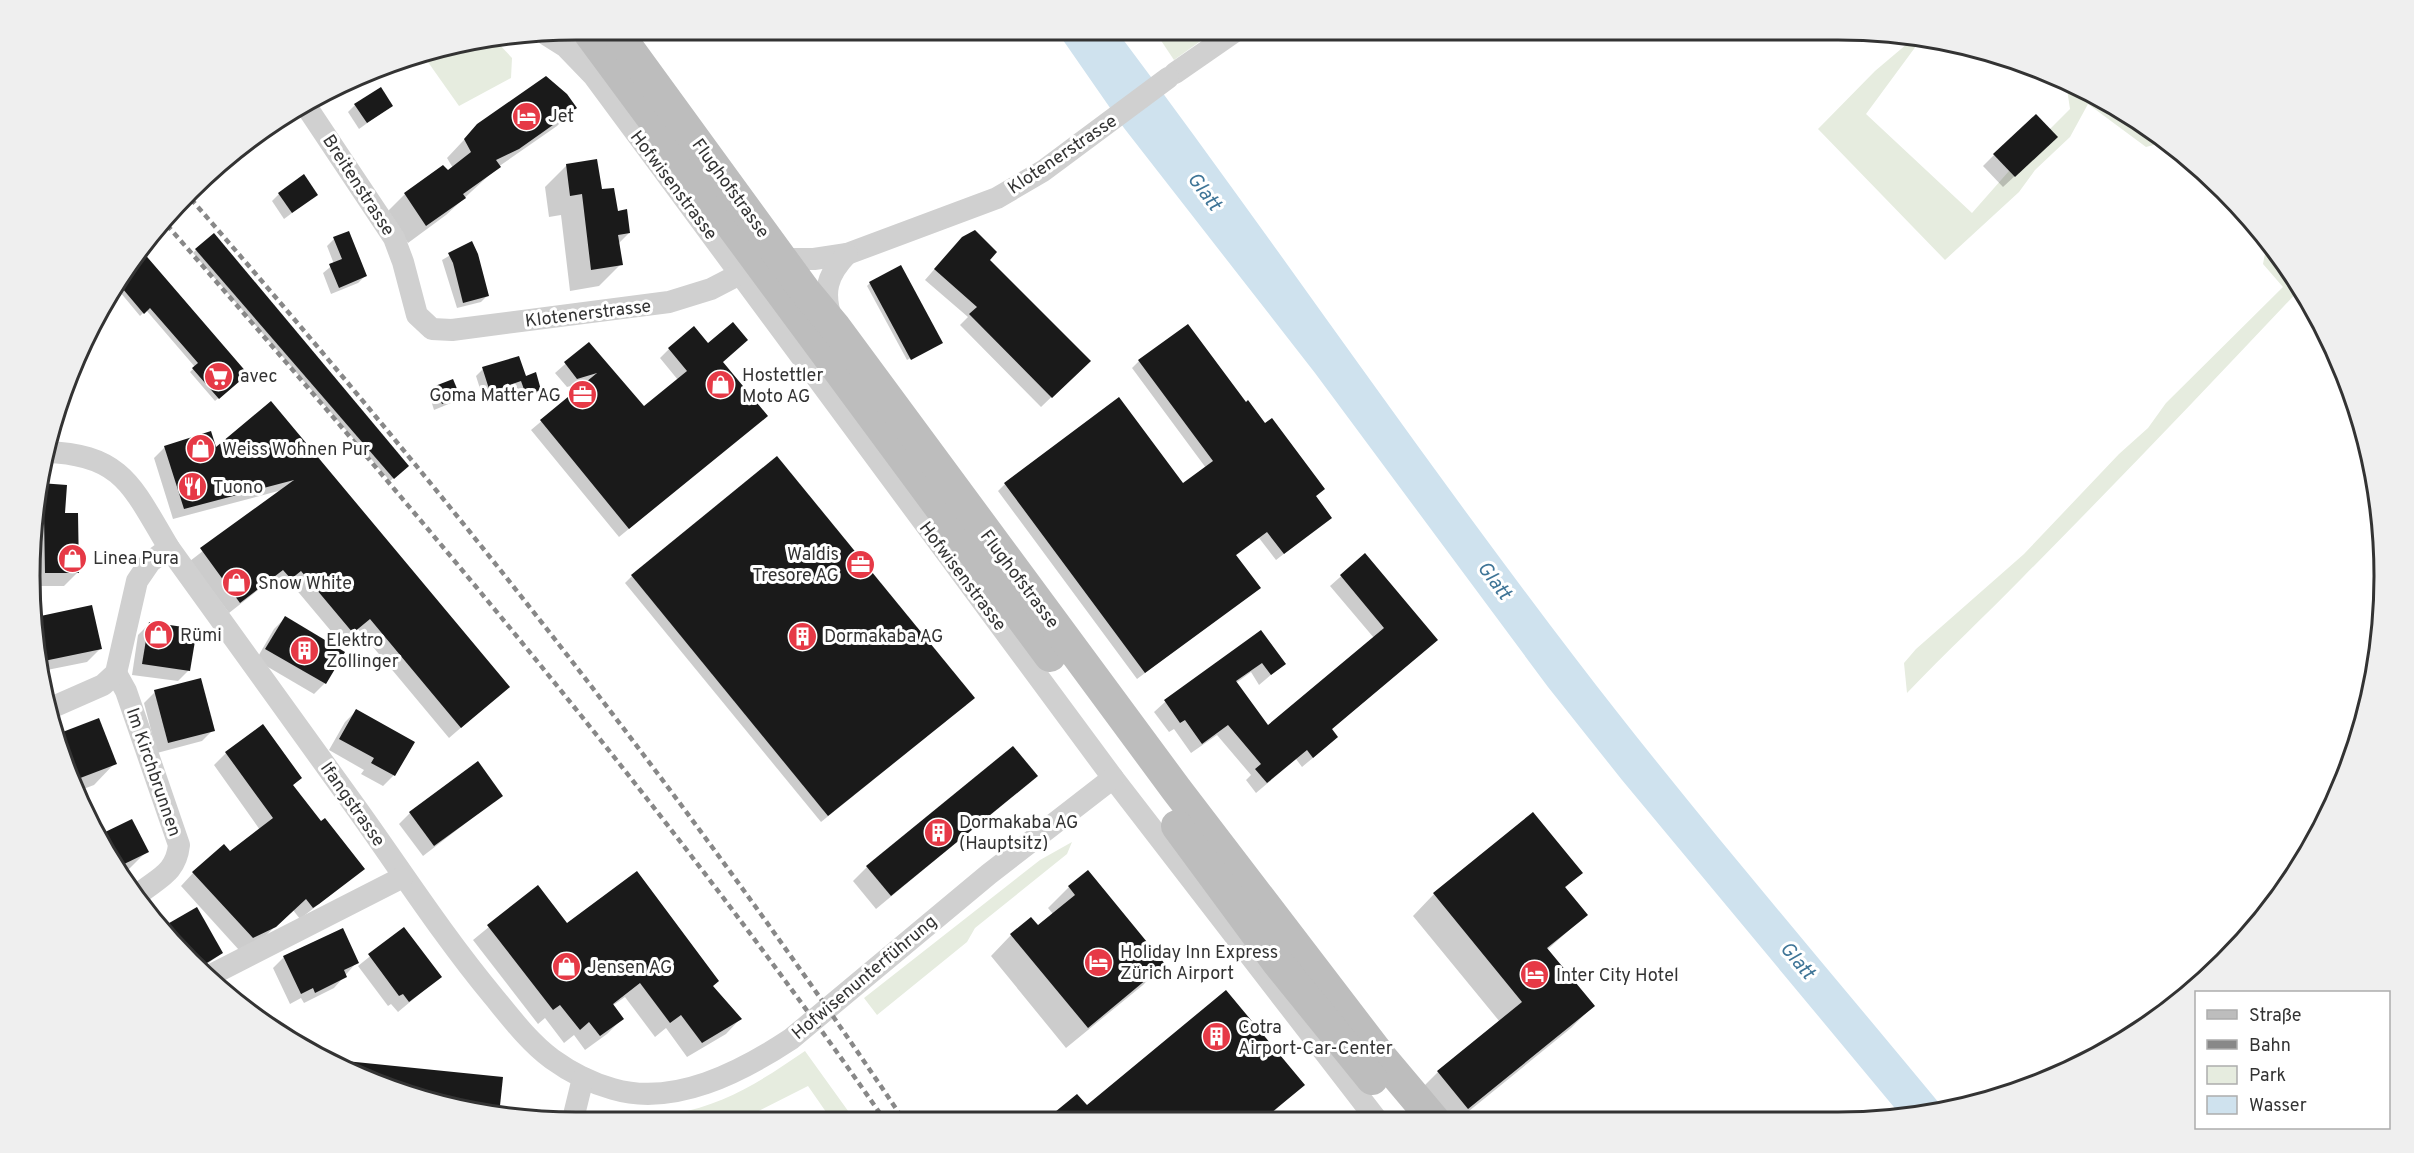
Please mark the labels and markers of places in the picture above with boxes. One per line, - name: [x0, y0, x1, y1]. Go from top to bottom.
- hotel icon: Jet: [511, 100, 543, 132]
- place label: Jet: [548, 106, 574, 129]
- supermarket icon: avec: [203, 360, 235, 392]
- place label: Hostettler Moto AG: [742, 365, 823, 409]
- place label: avec: [240, 366, 278, 389]
- shop icon: Hostettler Moto AG: [705, 369, 737, 401]
- office icon: Goma Matter AG: [566, 379, 598, 411]
- place label: Goma Matter AG: [429, 385, 561, 408]
- shop icon: Weiss Wohnen Pur: [185, 433, 217, 465]
- place label: Weiss Wohnen Pur: [222, 439, 370, 462]
- restaurant icon: Tuono: [176, 471, 208, 503]
- place label: Tuono: [213, 477, 263, 500]
- shop icon: Linea Pura: [56, 542, 88, 574]
- place label: Waldis Tresore AG: [752, 544, 839, 588]
- place label: Linea Pura: [93, 548, 179, 571]
- office icon: Waldis Tresore AG: [844, 548, 876, 580]
- shop icon: Snow White: [221, 567, 253, 599]
- place label: Snow White: [258, 573, 352, 596]
- shop icon: Rümi: [143, 619, 175, 651]
- building icon: Dormakaba AG: [787, 620, 819, 652]
- place label: Rümi: [180, 625, 222, 648]
- place label: Dormakaba AG: [824, 626, 944, 649]
- place label: Elektro Zollinger: [326, 630, 399, 674]
- building icon: Elektro Zollinger: [289, 634, 321, 666]
- place label: Dormakaba AG (Hauptsitz): [959, 812, 1079, 856]
- building icon: Dormakaba AG (Hauptsitz): [922, 816, 954, 848]
- place label: Holiday Inn Express Zürich Airport: [1120, 942, 1278, 986]
- hotel icon: Holiday Inn Express Zürich Airport: [1083, 946, 1115, 978]
- shop icon: Jensen AG: [550, 951, 582, 983]
- place label: Jensen AG: [587, 957, 672, 980]
- hotel icon: Inter City Hotel: [1519, 959, 1551, 991]
- place label: Inter City Hotel: [1556, 965, 1679, 988]
- place label: Cotra Airport-Car-Center: [1238, 1017, 1393, 1061]
- building icon: Cotra Airport-Car-Center: [1201, 1021, 1233, 1053]

